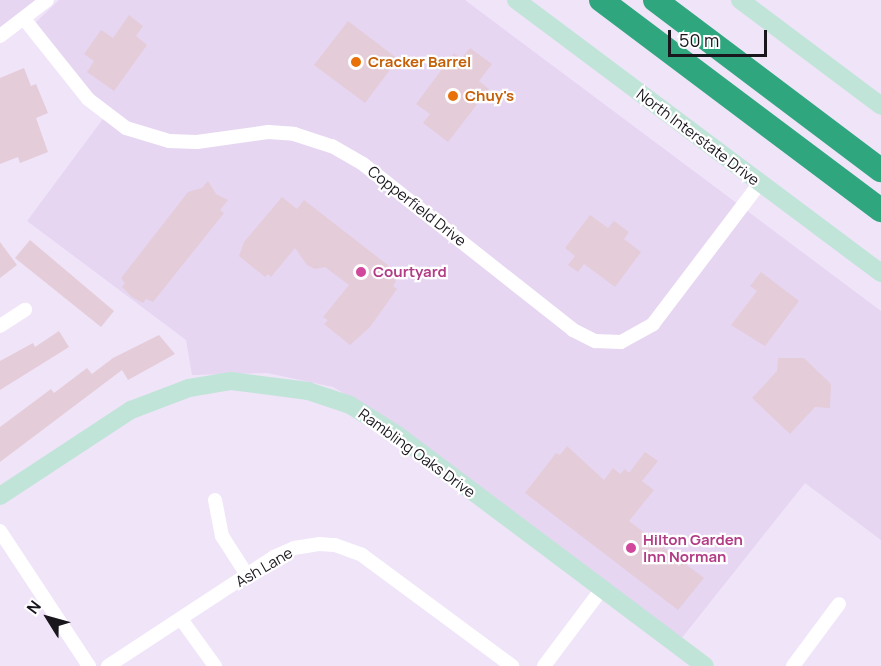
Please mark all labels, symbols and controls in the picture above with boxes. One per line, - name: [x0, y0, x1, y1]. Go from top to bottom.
- scale bar: [671, 18, 770, 56]
- text: 50 m: [679, 28, 719, 52]
- place label: Cracker Barrel: [368, 53, 471, 71]
- marker: Cracker Barrel: [349, 55, 363, 69]
- street label: North Interstate Drive: [633, 85, 763, 189]
- place label: Chuy's: [465, 87, 514, 105]
- marker: Chuy's: [446, 89, 460, 103]
- street label: Copperfield Drive: [364, 162, 470, 250]
- place label: Courtyard: [373, 263, 447, 281]
- marker: Courtyard: [354, 265, 368, 279]
- street label: Rambling Oaks Drive: [355, 405, 479, 501]
- place label: Hilton Garden Inn Norman: [643, 530, 743, 565]
- marker: Hilton Garden Inn Norman: [624, 541, 638, 555]
- street label: Ash Lane: [232, 543, 296, 591]
- north arrow: [18, 588, 78, 648]
- text: N: [21, 596, 46, 618]

